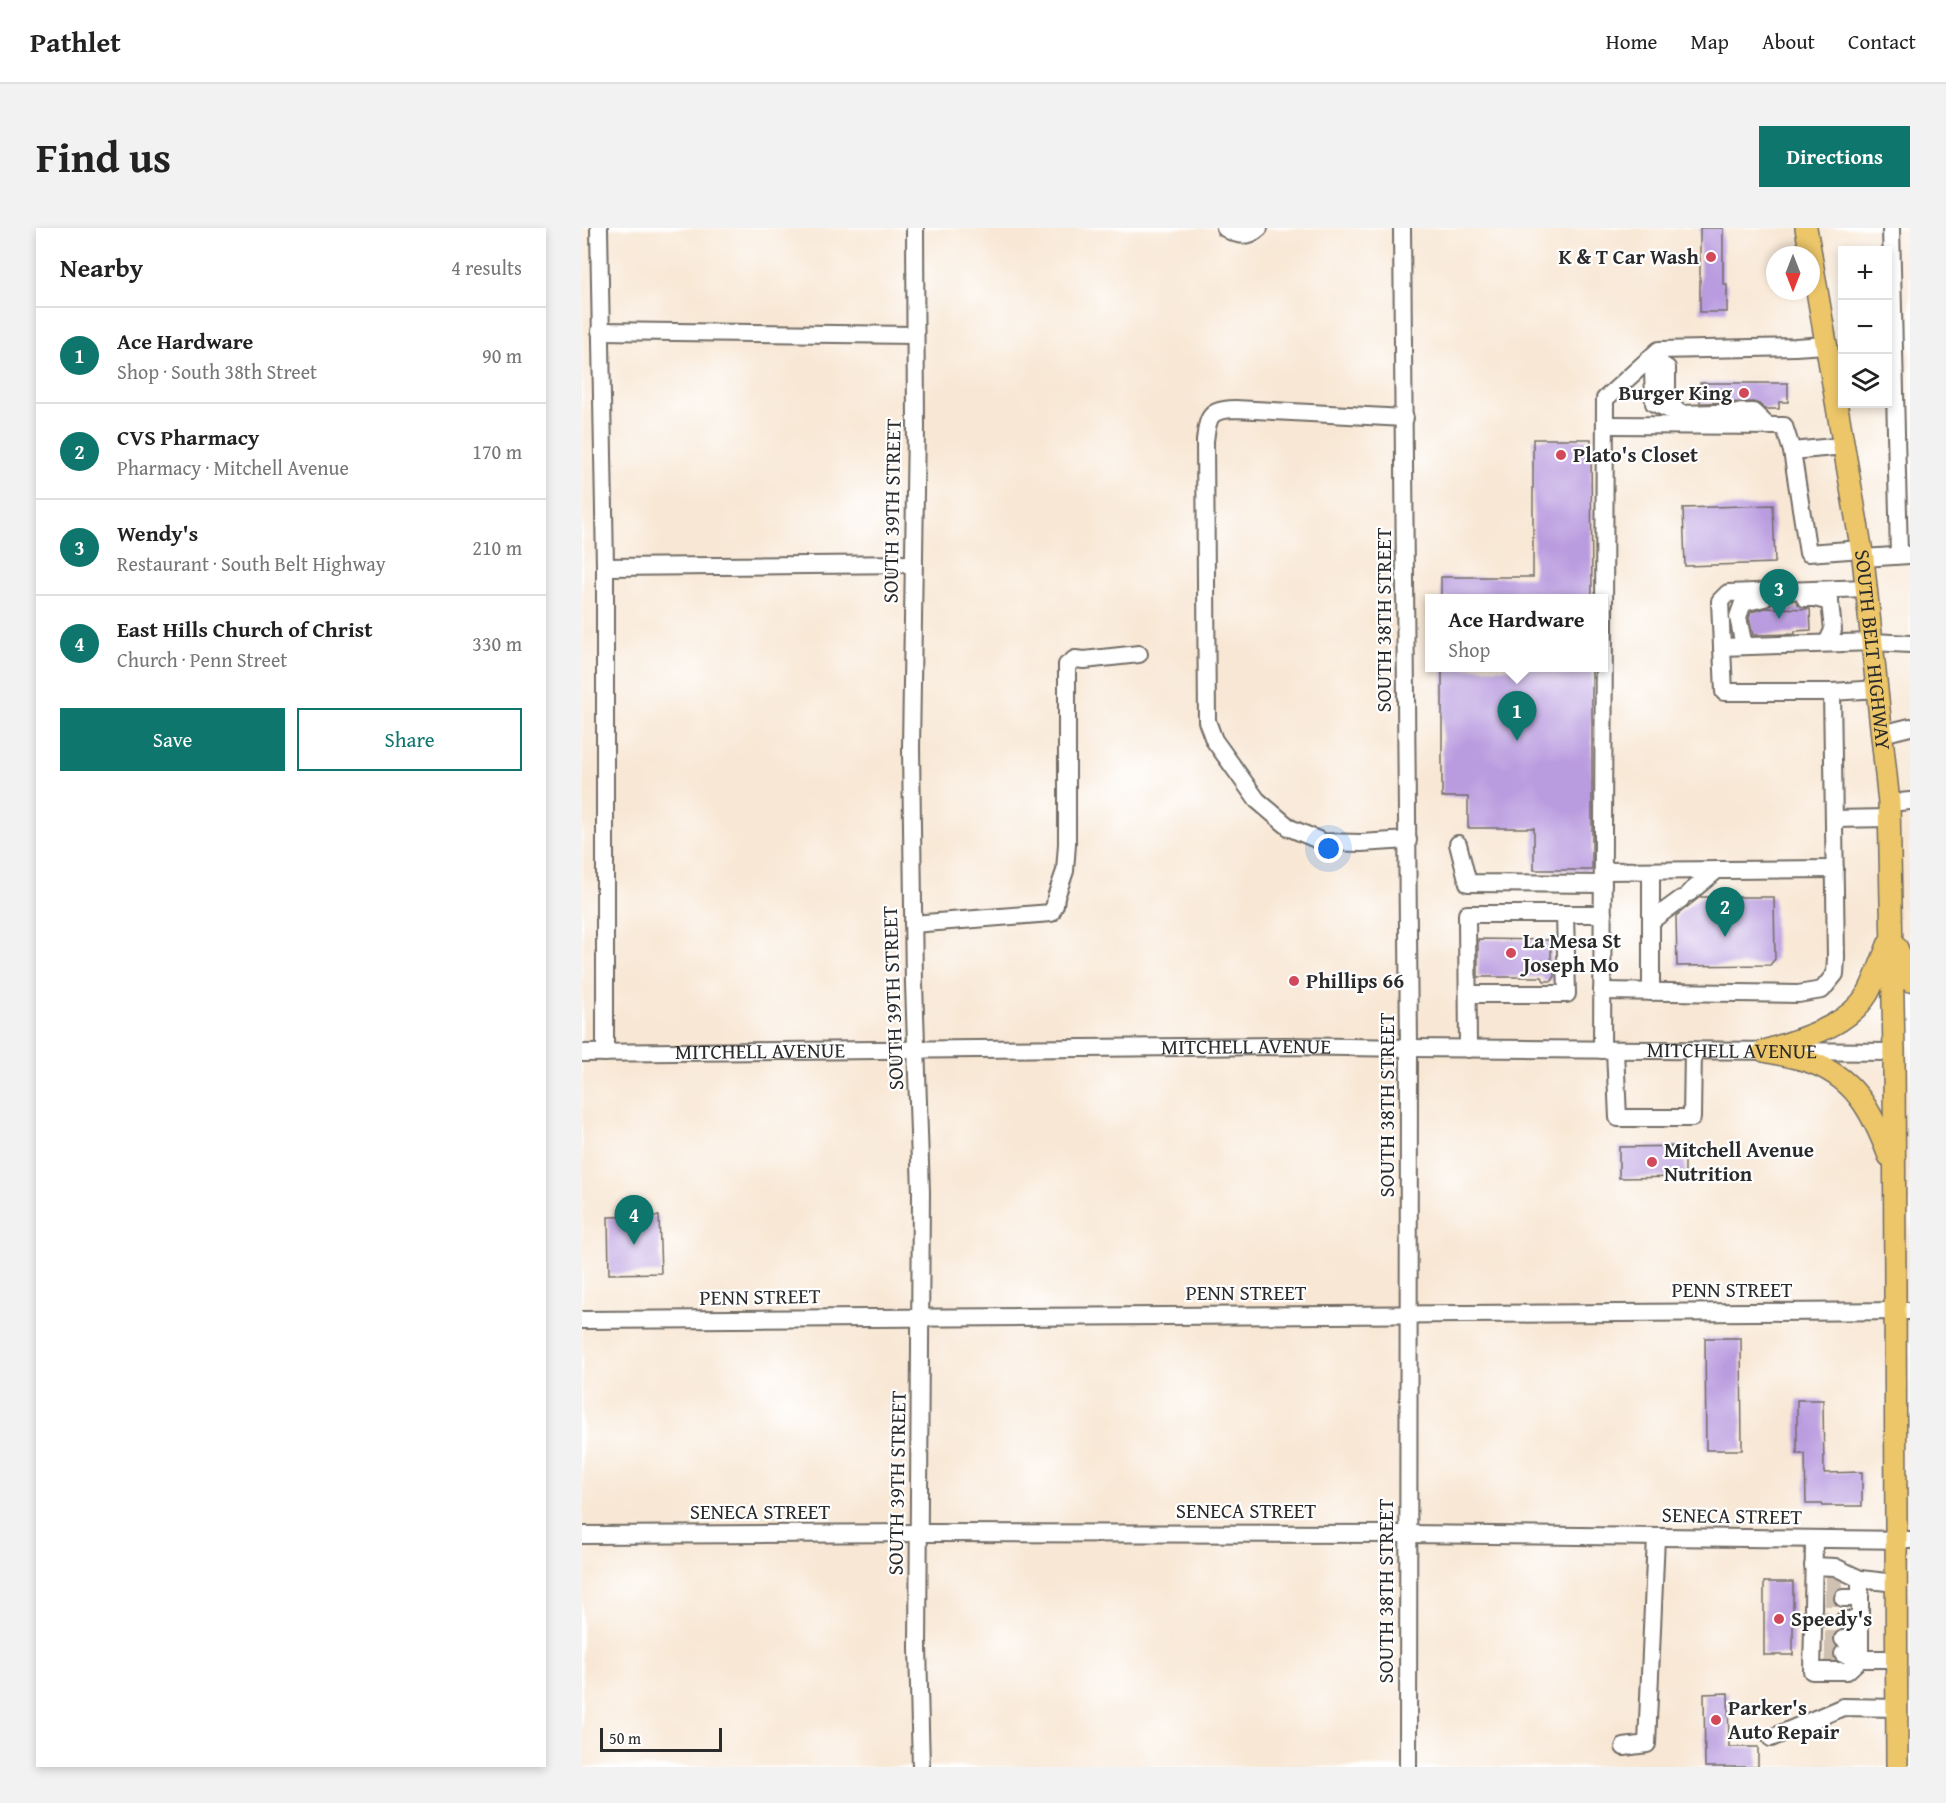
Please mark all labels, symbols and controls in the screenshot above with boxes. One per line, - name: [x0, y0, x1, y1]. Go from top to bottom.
- text: Pathlet: [30, 21, 121, 62]
- text: Home: [1606, 26, 1657, 57]
- text: Map: [1690, 26, 1729, 57]
- text: About: [1762, 26, 1815, 57]
- text: Contact: [1848, 26, 1916, 57]
- text: Find us: [36, 126, 171, 187]
- button: Directions: [1759, 126, 1910, 187]
- place label: K & T Car Wash: [1559, 241, 1700, 272]
- north arrow: [1766, 246, 1820, 300]
- map controls: [1838, 246, 1892, 408]
- button: +: [1838, 246, 1892, 300]
- text: Nearby: [60, 248, 143, 287]
- marker: K & T Car Wash: [1704, 250, 1718, 264]
- text: 4 results: [451, 253, 522, 282]
- button: −: [1838, 300, 1892, 354]
- text: Ace Hardware: [117, 325, 253, 357]
- text: 1: [74, 341, 85, 370]
- text: 90 m: [482, 341, 522, 370]
- button: layers: [1838, 354, 1892, 408]
- text: Shop · South 38th Street: [117, 357, 317, 386]
- place label: Burger King: [1618, 377, 1733, 408]
- marker: Burger King: [1737, 386, 1751, 400]
- street label: SOUTH 39TH STREET: [874, 418, 909, 604]
- text: CVS Pharmacy: [117, 421, 259, 453]
- text: 2: [74, 437, 85, 466]
- text: 170 m: [472, 437, 522, 466]
- place label: Plato's Closet: [1573, 439, 1698, 470]
- marker: Plato's Closet: [1554, 448, 1568, 462]
- text: Pharmacy · Mitchell Avenue: [117, 453, 349, 482]
- text: Wendy's: [117, 517, 198, 549]
- street label: SOUTH 38TH STREET: [1368, 527, 1399, 712]
- text: 3: [74, 533, 85, 562]
- text: 210 m: [472, 533, 522, 562]
- street label: SOUTH BELT HIGHWAY: [1847, 547, 1899, 752]
- text: Restaurant · South Belt Highway: [117, 549, 386, 578]
- pin: 3: [1760, 570, 1798, 619]
- popup: [1425, 594, 1608, 672]
- text: Ace Hardware: [1448, 603, 1585, 635]
- text: East Hills Church of Christ: [117, 613, 373, 645]
- text: 4: [74, 629, 85, 658]
- text: 330 m: [472, 629, 522, 658]
- text: Shop: [1448, 635, 1490, 664]
- text: Church · Penn Street: [117, 645, 287, 674]
- pin: 1: [1498, 692, 1536, 741]
- button: Save: [60, 708, 285, 771]
- button: Share: [297, 708, 522, 771]
- your location: [1314, 834, 1343, 863]
- pin: 2: [1706, 888, 1744, 937]
- street label: SOUTH 39TH STREET: [874, 905, 911, 1091]
- place label: La Mesa St Joseph Mo: [1520, 925, 1621, 980]
- marker: La Mesa St Joseph Mo: [1504, 946, 1518, 960]
- place label: Phillips 66: [1306, 965, 1404, 996]
- marker: Phillips 66: [1287, 974, 1301, 988]
- street label: SOUTH 38TH STREET: [1371, 1012, 1402, 1197]
- street label: MITCHELL AVENUE: [1161, 1030, 1332, 1062]
- street label: MITCHELL AVENUE: [675, 1034, 846, 1067]
- street label: MITCHELL AVENUE: [1647, 1034, 1818, 1066]
- place label: Mitchell Avenue Nutrition: [1664, 1134, 1814, 1189]
- marker: Mitchell Avenue Nutrition: [1645, 1155, 1659, 1169]
- pin: 4: [614, 1196, 654, 1245]
- street label: PENN STREET: [1671, 1274, 1793, 1305]
- street label: PENN STREET: [1185, 1277, 1307, 1308]
- street label: PENN STREET: [699, 1280, 821, 1313]
- street label: SOUTH 39TH STREET: [879, 1390, 914, 1576]
- street label: SENECA STREET: [1176, 1495, 1316, 1526]
- street label: SENECA STREET: [690, 1496, 830, 1527]
- street label: SOUTH 38TH STREET: [1370, 1498, 1401, 1683]
- street label: SENECA STREET: [1661, 1499, 1803, 1532]
- place label: Speedy's: [1791, 1603, 1872, 1634]
- marker: Speedy's: [1772, 1612, 1786, 1626]
- place label: Parker's Auto Repair: [1728, 1692, 1840, 1747]
- marker: Parker's Auto Repair: [1709, 1713, 1723, 1727]
- scale bar: [600, 1725, 722, 1752]
- text: 50 m: [609, 1726, 641, 1750]

